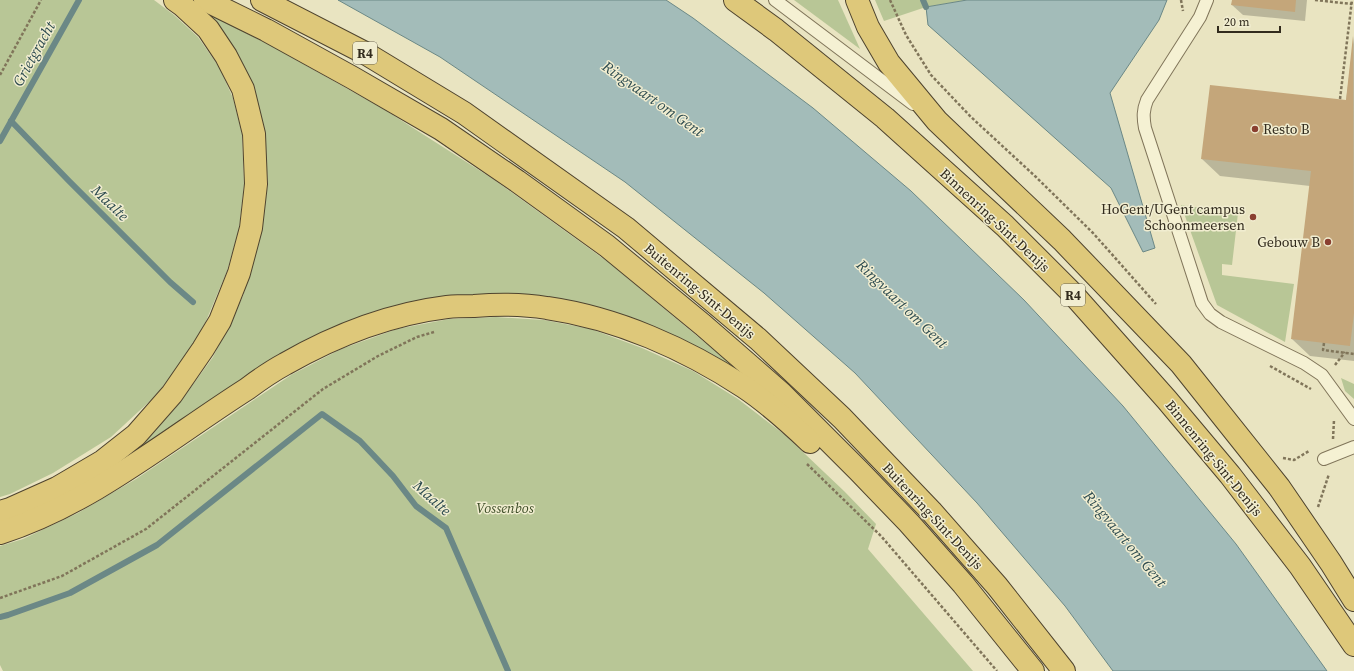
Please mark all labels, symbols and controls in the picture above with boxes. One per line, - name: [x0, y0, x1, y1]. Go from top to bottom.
- scale bar: [1218, 8, 1280, 34]
- text: 20 m: [1224, 14, 1250, 30]
- water label: Grietgracht: [7, 17, 60, 90]
- road number: R4: [353, 42, 377, 64]
- water label: Ringvaart om Gent: [598, 55, 709, 142]
- place label: Resto B: [1263, 119, 1310, 139]
- marker: Resto B: [1250, 124, 1260, 134]
- street label: Binnenring-Sint-Denijs: [935, 164, 1055, 276]
- water label: Maalte: [86, 179, 134, 226]
- place label: HoGent/UGent campus Schoonmeersen: [1101, 199, 1246, 235]
- marker: HoGent/UGent campus Schoonmeersen: [1248, 212, 1258, 222]
- place label: Gebouw B: [1257, 232, 1320, 252]
- marker: Gebouw B: [1323, 237, 1333, 247]
- street label: Buitenring-Sint-Denijs: [640, 238, 760, 344]
- water label: Ringvaart om Gent: [851, 254, 953, 353]
- road number: R4: [1061, 284, 1085, 306]
- street label: Binnenring-Sint-Denijs: [1161, 396, 1267, 520]
- street label: Buitenring-Sint-Denijs: [878, 458, 988, 574]
- water label: Maalte: [408, 474, 456, 520]
- water label: Ringvaart om Gent: [1078, 485, 1172, 592]
- park label: Vossenbos: [476, 498, 535, 518]

